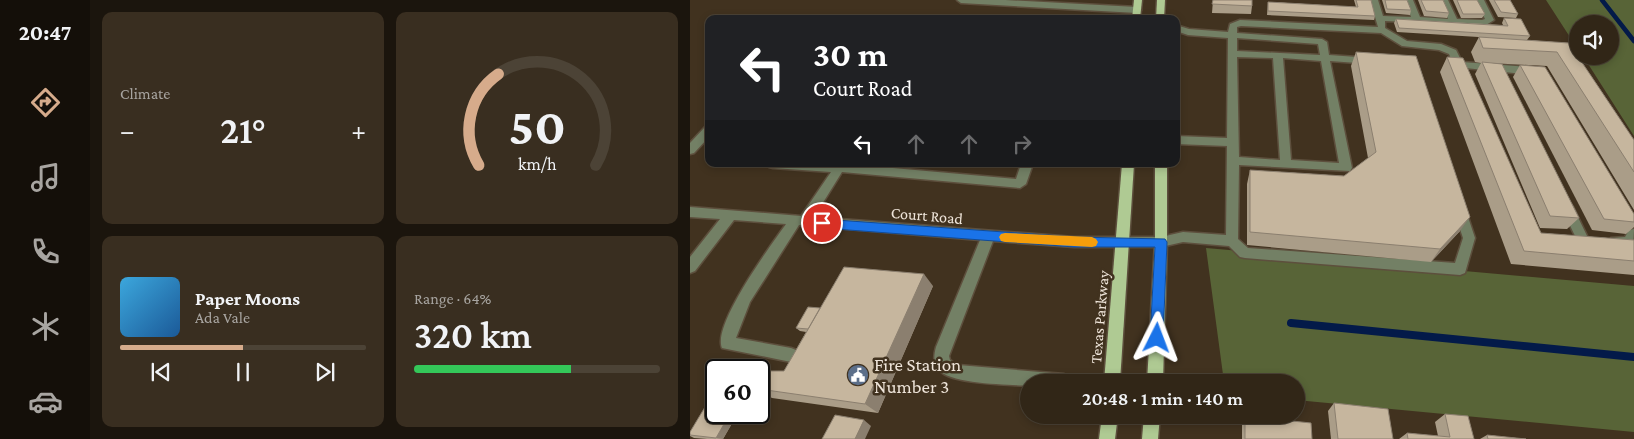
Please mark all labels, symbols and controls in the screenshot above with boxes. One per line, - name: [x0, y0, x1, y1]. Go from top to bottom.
- map controls: [1569, 15, 1619, 65]
- button: sound: [1569, 15, 1619, 65]
- text: 20:47: [19, 20, 71, 45]
- icon: left: [730, 35, 795, 100]
- text: 30 m: [813, 35, 888, 74]
- text: Court Road: [813, 76, 912, 101]
- icon: directions: [28, 85, 63, 120]
- text: Climate: [120, 85, 170, 102]
- text: 50: [508, 97, 566, 155]
- text: 21°: [220, 109, 266, 151]
- text: −: [120, 115, 135, 146]
- text: +: [351, 115, 366, 146]
- icon: left: [849, 130, 877, 158]
- icon: ahead: [902, 130, 930, 158]
- icon: ahead: [955, 130, 983, 158]
- icon: right: [1008, 130, 1036, 158]
- text: km/h: [518, 154, 557, 174]
- icon: music: [28, 160, 63, 195]
- pin: [801, 202, 843, 244]
- street label: Court Road: [890, 204, 964, 227]
- icon: arrive: [808, 209, 836, 237]
- icon: phone: [28, 234, 63, 269]
- street label: Texas Parkway: [1087, 269, 1113, 364]
- text: Paper Moons: [195, 288, 300, 309]
- text: Range · 64%: [414, 290, 491, 307]
- icon: climate: [28, 309, 63, 344]
- text: Ada Vale: [195, 309, 250, 326]
- position arrow: [1130, 311, 1182, 363]
- text: 320 km: [414, 314, 532, 356]
- place label: Fire Station Number 3: [874, 354, 961, 397]
- icon: previous: [147, 358, 175, 386]
- icon: pause: [229, 358, 257, 386]
- icon: next: [311, 358, 339, 386]
- speed limit sign: 60: [705, 359, 770, 424]
- public building icon: Fire Station Number 3: [846, 363, 870, 387]
- icon: car: [28, 384, 63, 419]
- text: 20:48 · 1 min · 140 m: [1082, 388, 1243, 409]

